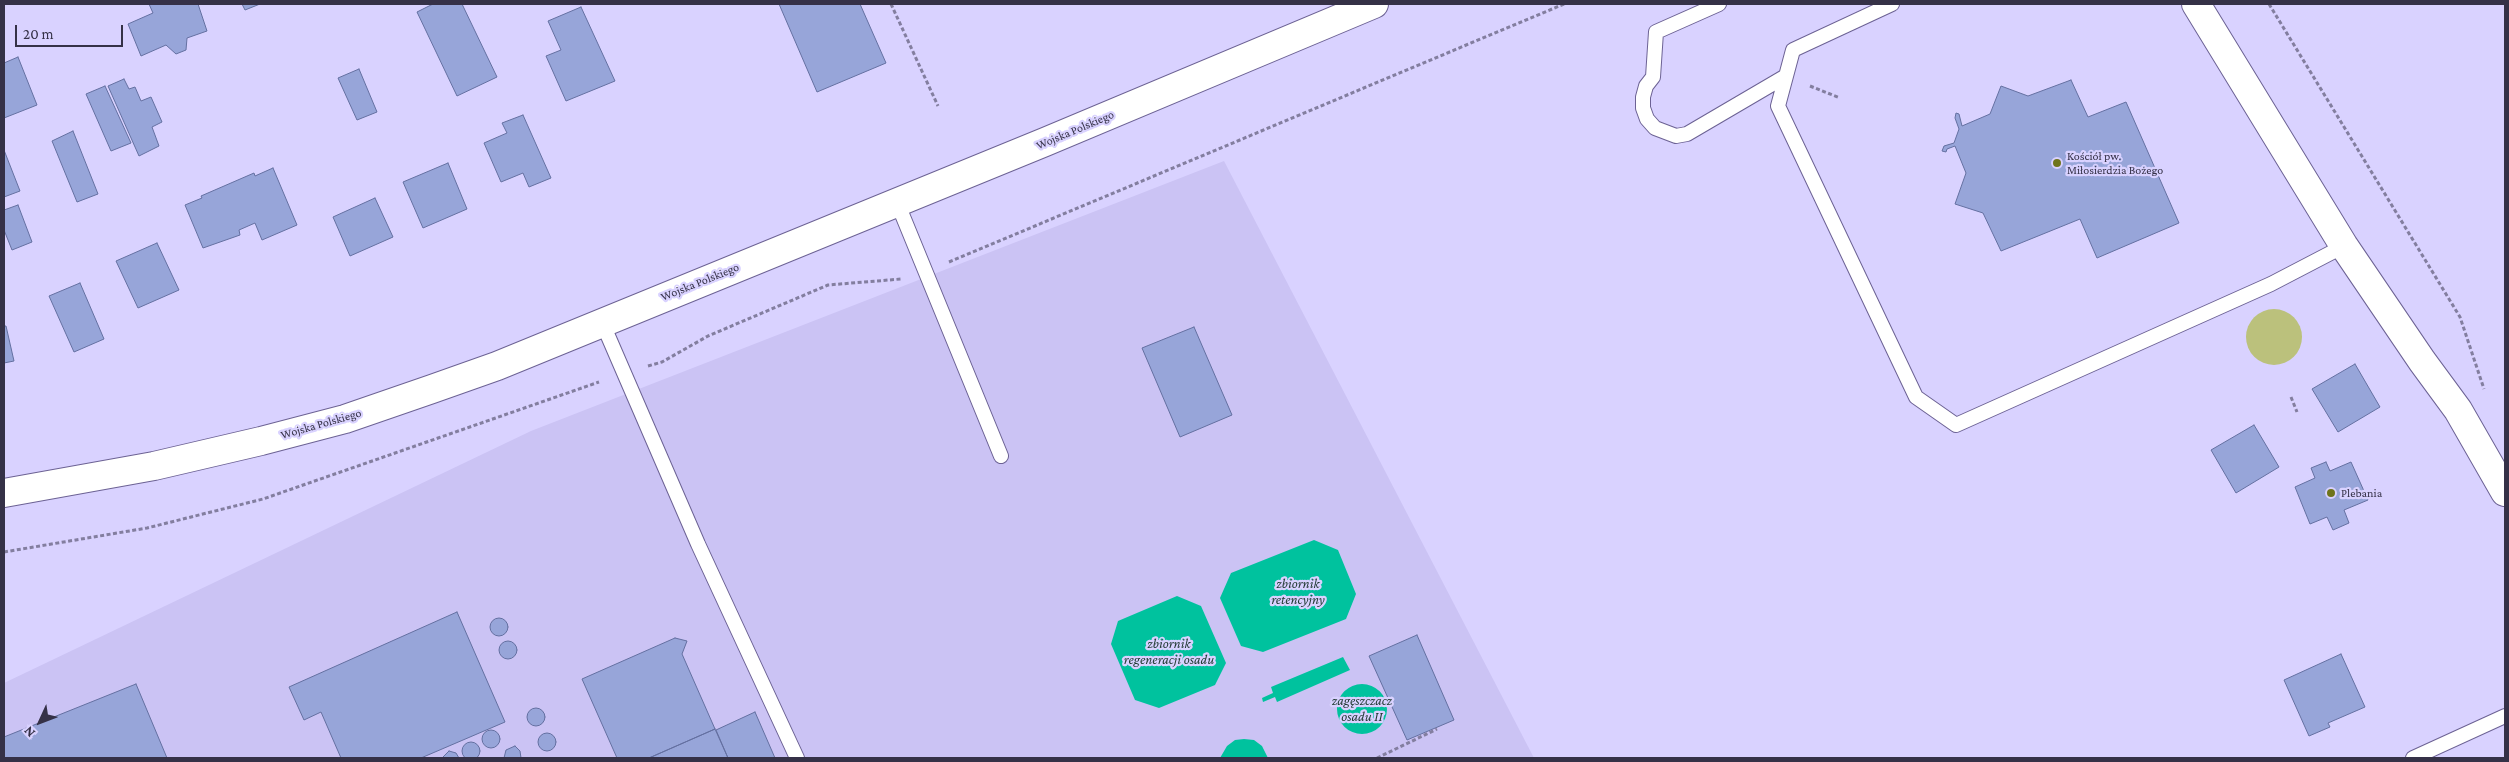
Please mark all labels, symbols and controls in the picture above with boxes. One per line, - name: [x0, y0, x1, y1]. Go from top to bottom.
- scale bar: [18, 15, 125, 47]
- text: 20 m: [23, 26, 54, 42]
- street label: Wojska Polskiego: [1034, 107, 1116, 153]
- place label: Kościół pw. Miłosierdzia Bożego: [2067, 149, 2163, 177]
- marker: Kościół pw. Miłosierdzia Bożego: [2051, 157, 2063, 169]
- street label: Wojska Polskiego: [659, 260, 741, 304]
- street label: Wojska Polskiego: [279, 406, 363, 442]
- place label: Plebania: [2341, 486, 2382, 500]
- marker: Plebania: [2325, 487, 2337, 499]
- water label: zbiornik retencyjny: [1271, 576, 1325, 608]
- water label: zbiornik regeneracji osadu: [1124, 636, 1214, 669]
- water label: zagęszczacz osadu II: [1332, 693, 1392, 726]
- north arrow: [15, 697, 65, 747]
- text: N: [20, 723, 38, 741]

